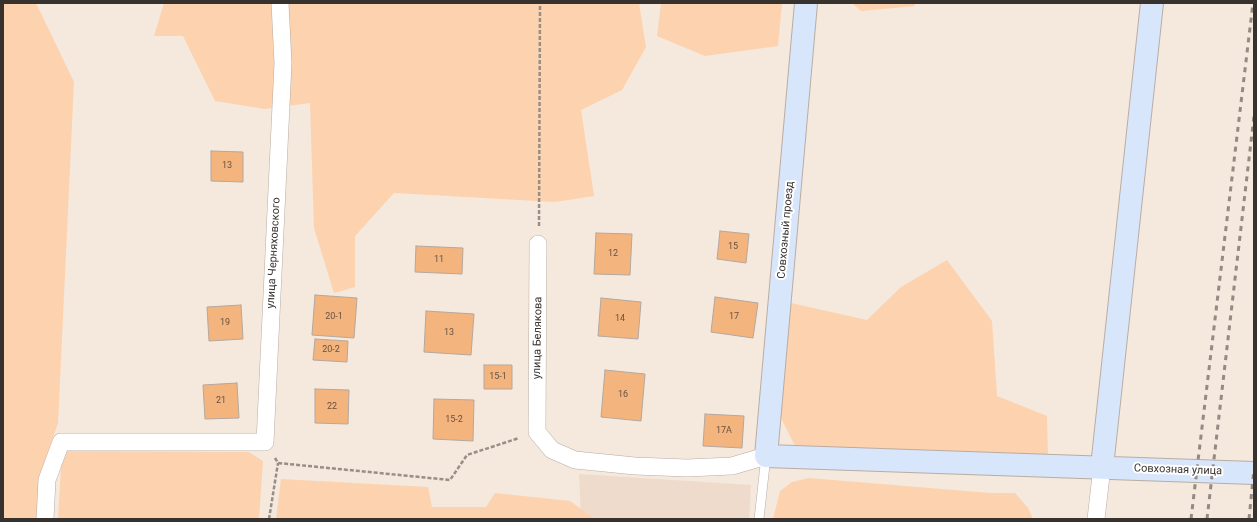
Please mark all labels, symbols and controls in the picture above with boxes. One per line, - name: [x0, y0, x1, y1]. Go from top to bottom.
- house number: 13: [222, 161, 232, 171]
- street label: Совхозный проезд: [775, 181, 797, 279]
- street label: улица Черняховского: [264, 197, 284, 309]
- house number: 15: [728, 242, 738, 252]
- house number: 12: [608, 249, 618, 259]
- house number: 11: [434, 255, 444, 265]
- street label: улица Белякова: [531, 297, 545, 379]
- house number: 20-1: [325, 312, 343, 322]
- house number: 17: [729, 312, 739, 322]
- house number: 14: [615, 314, 625, 324]
- house number: 19: [220, 318, 230, 328]
- house number: 13: [444, 328, 454, 338]
- house number: 20-2: [322, 345, 340, 355]
- house number: 15-1: [489, 372, 507, 382]
- house number: 16: [618, 390, 628, 400]
- house number: 21: [216, 396, 226, 406]
- house number: 22: [327, 402, 337, 412]
- house number: 15-2: [445, 415, 463, 425]
- house number: 17А: [716, 426, 732, 436]
- street label: Совхозная улица: [1134, 462, 1222, 478]

